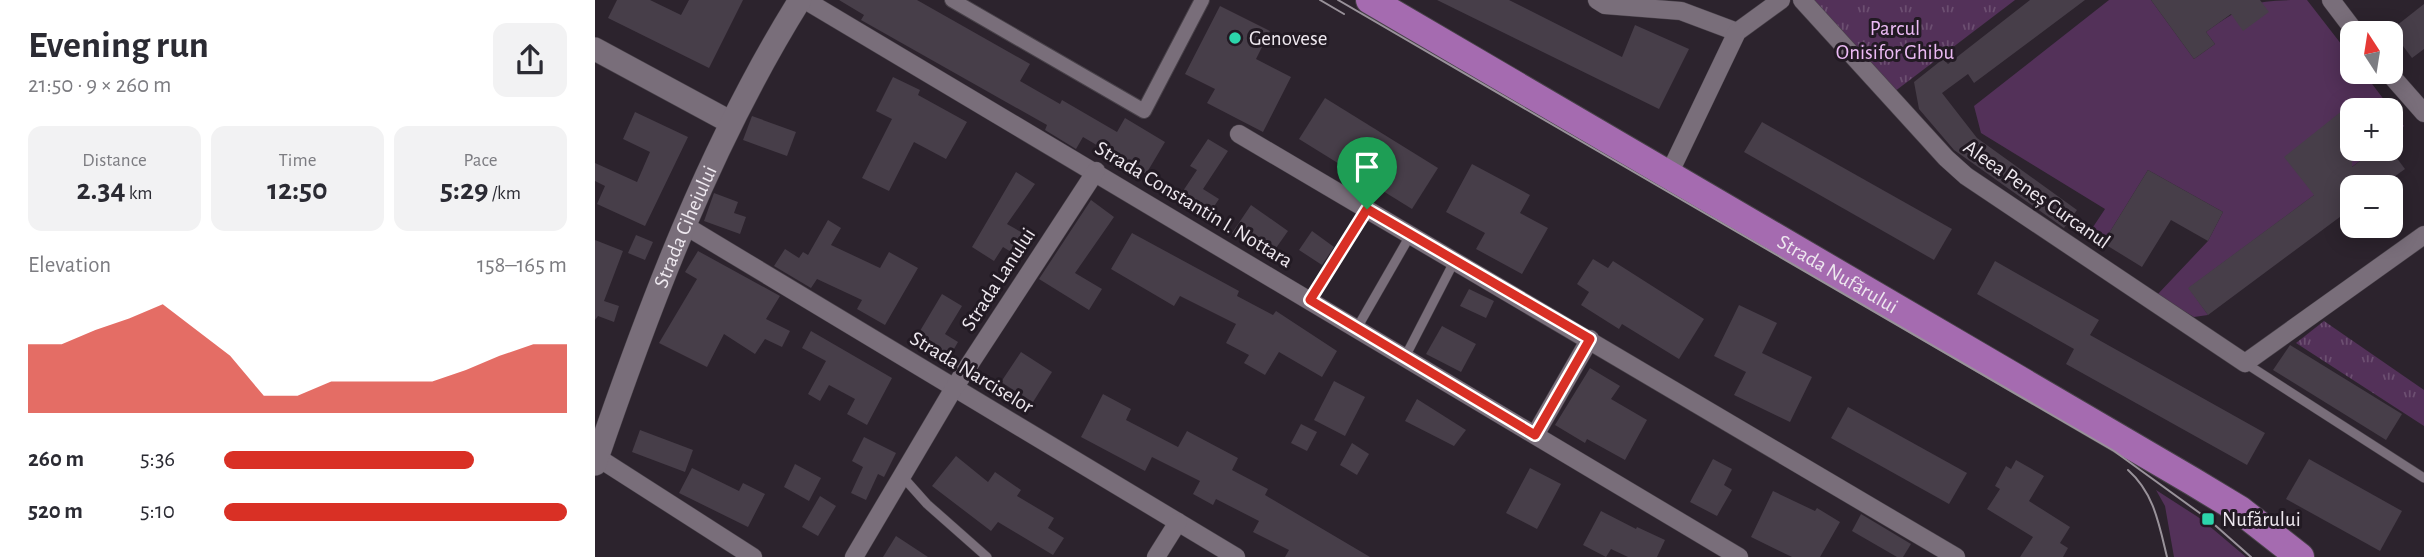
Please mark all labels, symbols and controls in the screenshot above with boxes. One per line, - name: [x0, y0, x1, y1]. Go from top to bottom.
- park label: Parcul Onisifor Ghibu: [1836, 18, 1954, 63]
- north arrow: [2340, 21, 2403, 84]
- map controls: [2340, 21, 2403, 238]
- button: share: [493, 23, 567, 97]
- text: Evening run: [28, 27, 209, 65]
- place label: Genovese: [1249, 28, 1327, 49]
- marker: Genovese: [1227, 30, 1243, 46]
- text: 21:50 · 9 × 260 m: [28, 74, 171, 97]
- button: +: [2340, 98, 2403, 161]
- street label: Aleea Peneș Curcanul: [1959, 136, 2114, 254]
- street label: Strada Constantin I. Nottara: [1092, 137, 1296, 272]
- pin: [1337, 137, 1397, 209]
- icon: arrive: [1348, 148, 1386, 186]
- text: Distance: [82, 151, 147, 170]
- text: Time: [279, 151, 316, 170]
- text: Pace: [463, 151, 498, 170]
- street label: Strada Ciheiului: [650, 162, 721, 291]
- text: 2.34: [76, 175, 126, 205]
- text: 12:50: [267, 175, 328, 205]
- text: 5:29: [440, 175, 489, 205]
- button: −: [2340, 175, 2403, 238]
- text: km: [126, 184, 153, 203]
- text: /km: [489, 184, 521, 203]
- street label: Strada Lanului: [958, 224, 1039, 334]
- street label: Strada Nufărului: [1774, 231, 1901, 318]
- text: Elevation: [28, 254, 111, 277]
- text: 158–165 m: [477, 254, 567, 277]
- street label: Strada Narciselor: [906, 327, 1037, 418]
- text: 260 m: [28, 448, 84, 471]
- text: 5:36: [140, 448, 175, 471]
- text: 520 m: [28, 500, 83, 523]
- text: 5:10: [140, 500, 175, 523]
- place label: Nufărului: [2222, 509, 2301, 530]
- marker: Nufărului: [2200, 511, 2216, 527]

